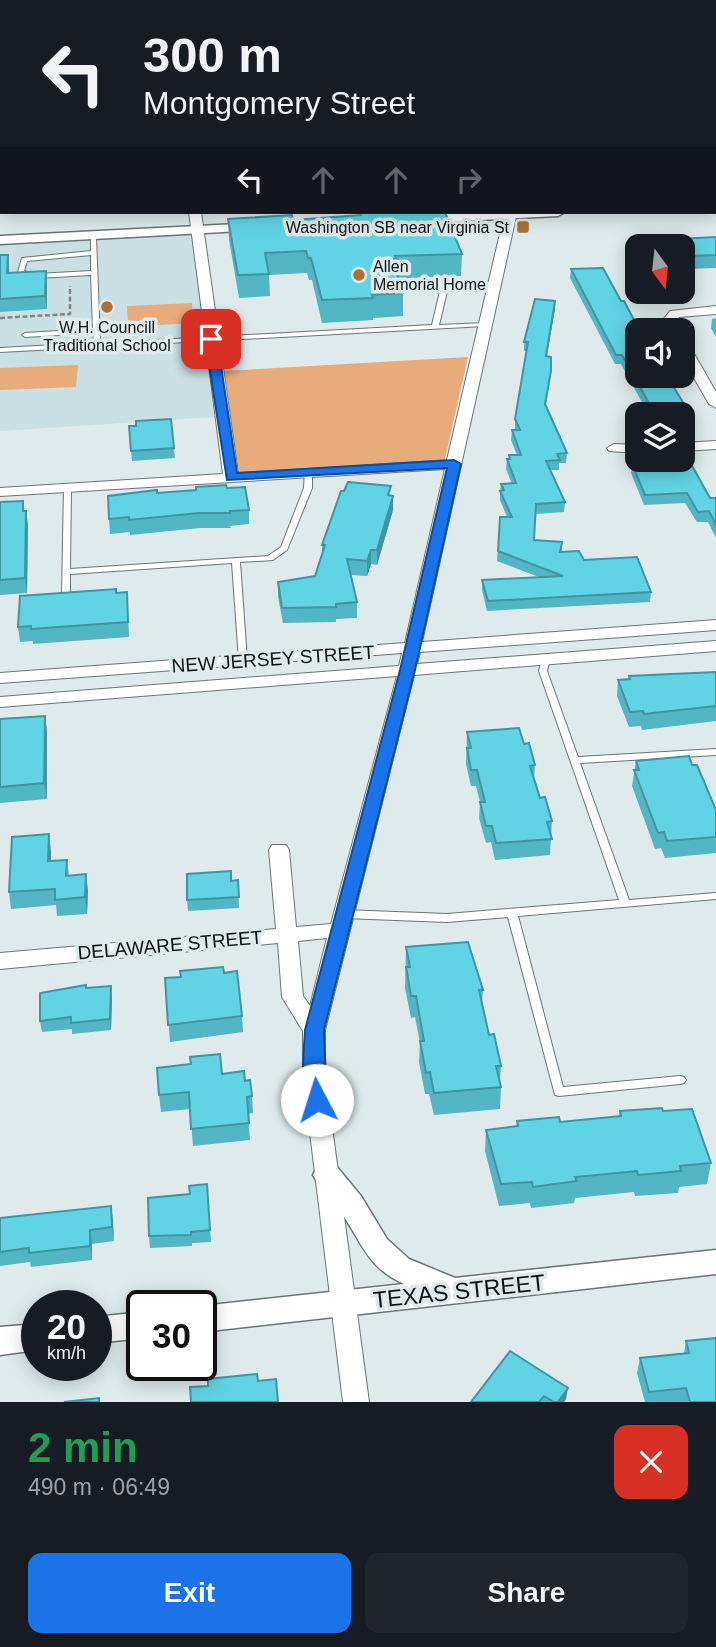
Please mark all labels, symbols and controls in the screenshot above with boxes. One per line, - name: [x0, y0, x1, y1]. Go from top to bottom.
- icon: left: [28, 28, 119, 119]
- text: 300 m: [143, 28, 282, 82]
- text: Montgomery Street: [143, 85, 415, 121]
- icon: left: [231, 161, 269, 199]
- icon: ahead: [304, 161, 342, 199]
- icon: ahead: [377, 161, 415, 199]
- icon: right: [450, 161, 488, 199]
- place label: Washington SB near Virginia St: [286, 219, 510, 236]
- marker: Washington SB near Virginia St: [515, 219, 531, 235]
- north arrow: [625, 234, 695, 304]
- map controls: [625, 234, 695, 472]
- place label: Allen Memorial Home: [373, 258, 486, 293]
- marker: Allen Memorial Home: [351, 267, 367, 283]
- marker: W.H. Councill Traditional School: [99, 299, 115, 315]
- pin: [181, 309, 241, 369]
- button: sound: [625, 318, 695, 388]
- place label: W.H. Councill Traditional School: [43, 319, 171, 354]
- icon: arrive: [192, 320, 230, 358]
- button: layers: [625, 402, 695, 472]
- street label: NEW JERSEY STREET: [171, 641, 376, 677]
- street label: DELAWARE STREET: [77, 926, 264, 964]
- position arrow: [280, 1063, 354, 1137]
- street label: TEXAS STREET: [372, 1269, 546, 1313]
- speed limit sign: 30: [126, 1290, 217, 1381]
- text: 20: [47, 1307, 86, 1346]
- text: km/h: [47, 1343, 86, 1363]
- text: 2 min: [28, 1424, 138, 1471]
- button: close: [614, 1425, 688, 1499]
- text: 490 m · 06:49: [28, 1474, 170, 1500]
- button: Exit: [28, 1553, 351, 1633]
- button: Share: [365, 1553, 688, 1633]

